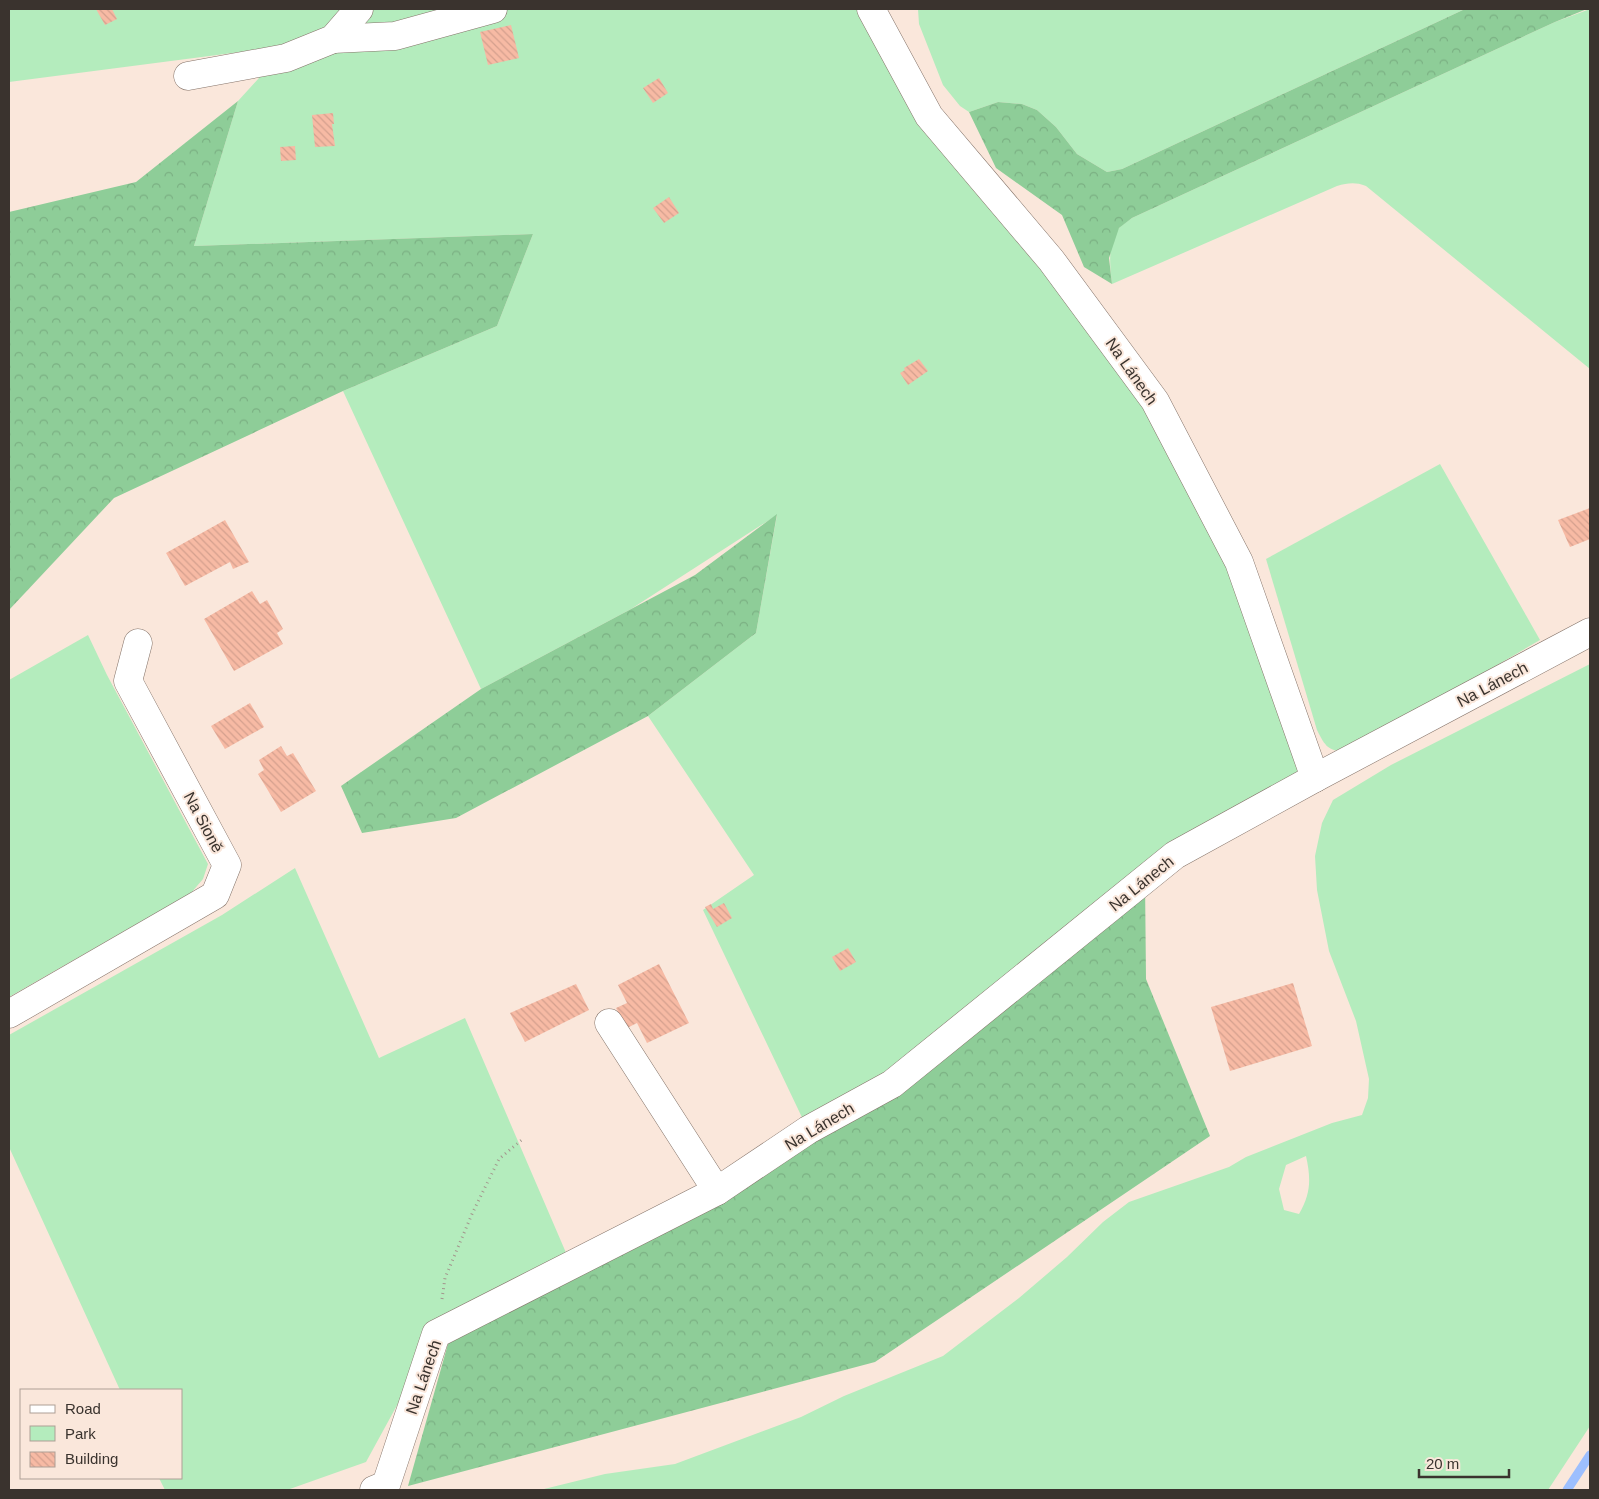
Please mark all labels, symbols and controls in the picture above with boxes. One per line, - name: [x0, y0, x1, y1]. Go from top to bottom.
- street label: Na Lánech: [1102, 335, 1161, 408]
- street label: Na Lánech: [1454, 659, 1530, 710]
- street label: Na Sioně: [181, 789, 227, 855]
- street label: Na Lánech: [1106, 852, 1177, 914]
- street label: Na Lánech: [782, 1099, 857, 1154]
- street label: Na Lánech: [403, 1338, 444, 1417]
- legend: [20, 1389, 182, 1479]
- text: Road: [65, 1400, 101, 1417]
- text: Park: [65, 1425, 96, 1442]
- scale bar: [1419, 1446, 1509, 1478]
- text: Building: [65, 1450, 118, 1467]
- text: 20 m: [1426, 1455, 1459, 1472]

